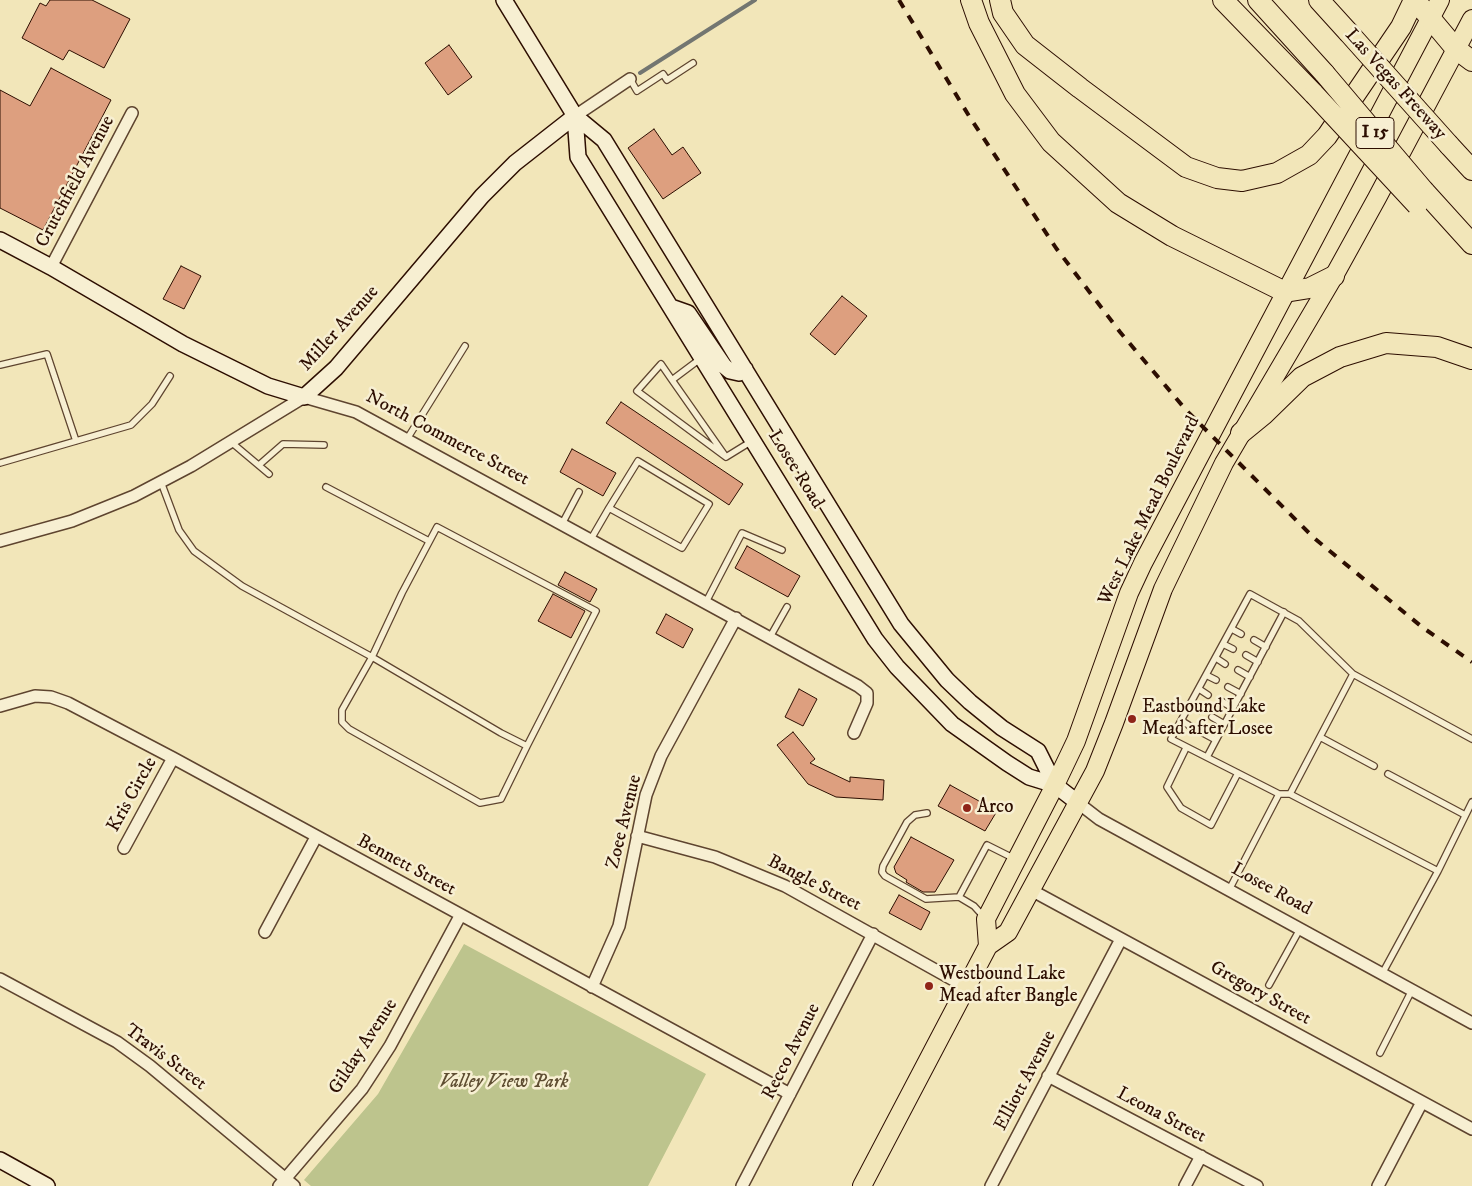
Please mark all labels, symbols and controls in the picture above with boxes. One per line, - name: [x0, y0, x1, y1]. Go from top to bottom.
- street label: Las Vegas Freeway: [1339, 25, 1451, 145]
- street label: Crutchfield Avenue: [32, 112, 120, 252]
- road number: I 15: [1356, 118, 1394, 148]
- street label: Miller Avenue: [296, 281, 384, 377]
- street label: North Commerce Street: [361, 386, 533, 492]
- street label: West Lake Mead Boulevard: [1094, 413, 1206, 609]
- street label: Losee Road: [762, 426, 828, 514]
- place label: Eastbound Lake Mead after Losee: [1142, 697, 1273, 741]
- marker: Eastbound Lake Mead after Losee: [1126, 713, 1138, 725]
- street label: Kris Circle: [103, 754, 163, 836]
- street label: Zoee Avenue: [602, 773, 648, 871]
- place label: Arco: [977, 797, 1014, 819]
- marker: Arco: [961, 802, 973, 814]
- street label: Bennett Street: [353, 830, 459, 902]
- street label: Bangle Street: [763, 851, 865, 917]
- street label: Losee Road: [1227, 859, 1315, 921]
- street label: Gregory Street: [1206, 957, 1314, 1031]
- place label: Westbound Lake Mead after Bangle: [939, 964, 1078, 1008]
- marker: Westbound Lake Mead after Bangle: [923, 980, 935, 992]
- street label: Gilday Avenue: [325, 995, 403, 1099]
- street label: Recco Avenue: [758, 1000, 826, 1104]
- street label: Travis Street: [120, 1020, 210, 1096]
- street label: Elliott Avenue: [990, 1027, 1062, 1135]
- park label: Valley View Park: [440, 1072, 568, 1094]
- street label: Leona Street: [1112, 1083, 1210, 1149]

